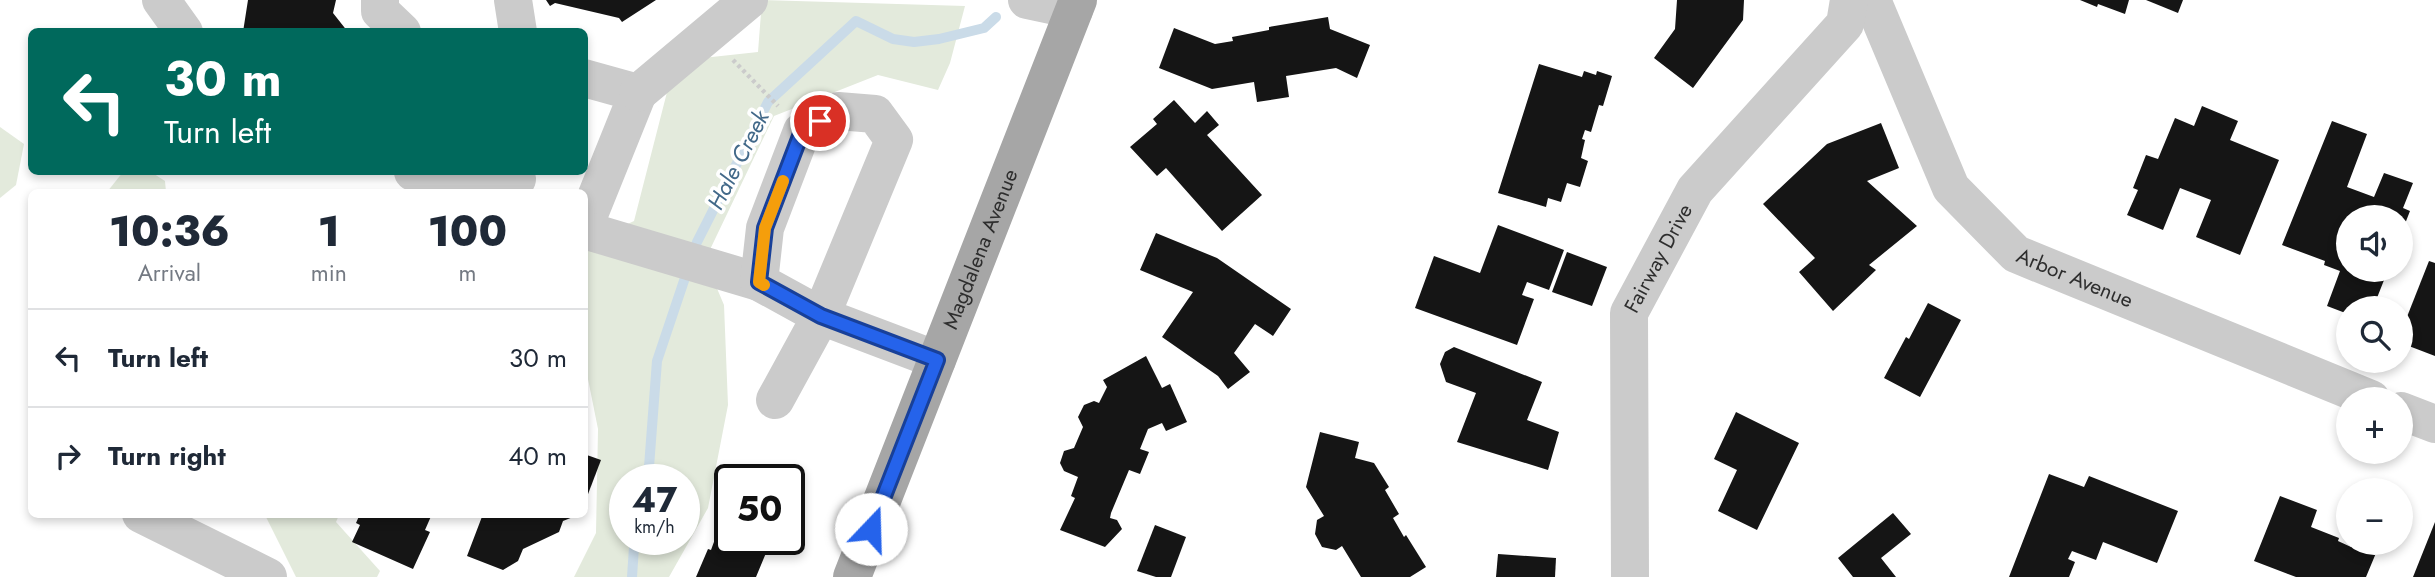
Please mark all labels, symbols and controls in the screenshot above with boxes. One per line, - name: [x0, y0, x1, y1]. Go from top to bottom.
- text: 30 m: [164, 44, 282, 114]
- icon: left: [49, 56, 140, 147]
- pin: [790, 91, 850, 151]
- icon: arrive: [801, 102, 839, 140]
- water label: Hale Creek: [698, 103, 778, 216]
- text: Turn left: [164, 109, 271, 155]
- street label: Magdalena Avenue: [935, 165, 1025, 334]
- street label: Fairway Drive: [1617, 198, 1700, 318]
- text: 10:36: [109, 201, 230, 262]
- text: 1: [318, 201, 340, 262]
- text: 100: [428, 201, 507, 262]
- map controls: [2336, 205, 2413, 555]
- button: sound: [2336, 205, 2413, 282]
- street label: Arbor Avenue: [2012, 241, 2138, 315]
- text: Arrival: [138, 256, 201, 290]
- text: min: [311, 256, 347, 290]
- text: m: [458, 256, 476, 290]
- button: search: [2336, 296, 2413, 373]
- icon: left: [49, 339, 87, 377]
- text: Turn left: [108, 339, 208, 377]
- text: 30 m: [509, 339, 567, 377]
- button: +: [2336, 387, 2413, 464]
- icon: right: [49, 437, 87, 475]
- text: Turn right: [108, 437, 226, 475]
- text: 40 m: [508, 437, 567, 475]
- speed limit sign: 50: [714, 464, 805, 555]
- text: 47: [632, 475, 677, 525]
- button: −: [2336, 478, 2413, 555]
- position arrow: [834, 492, 908, 566]
- text: km/h: [634, 514, 675, 540]

